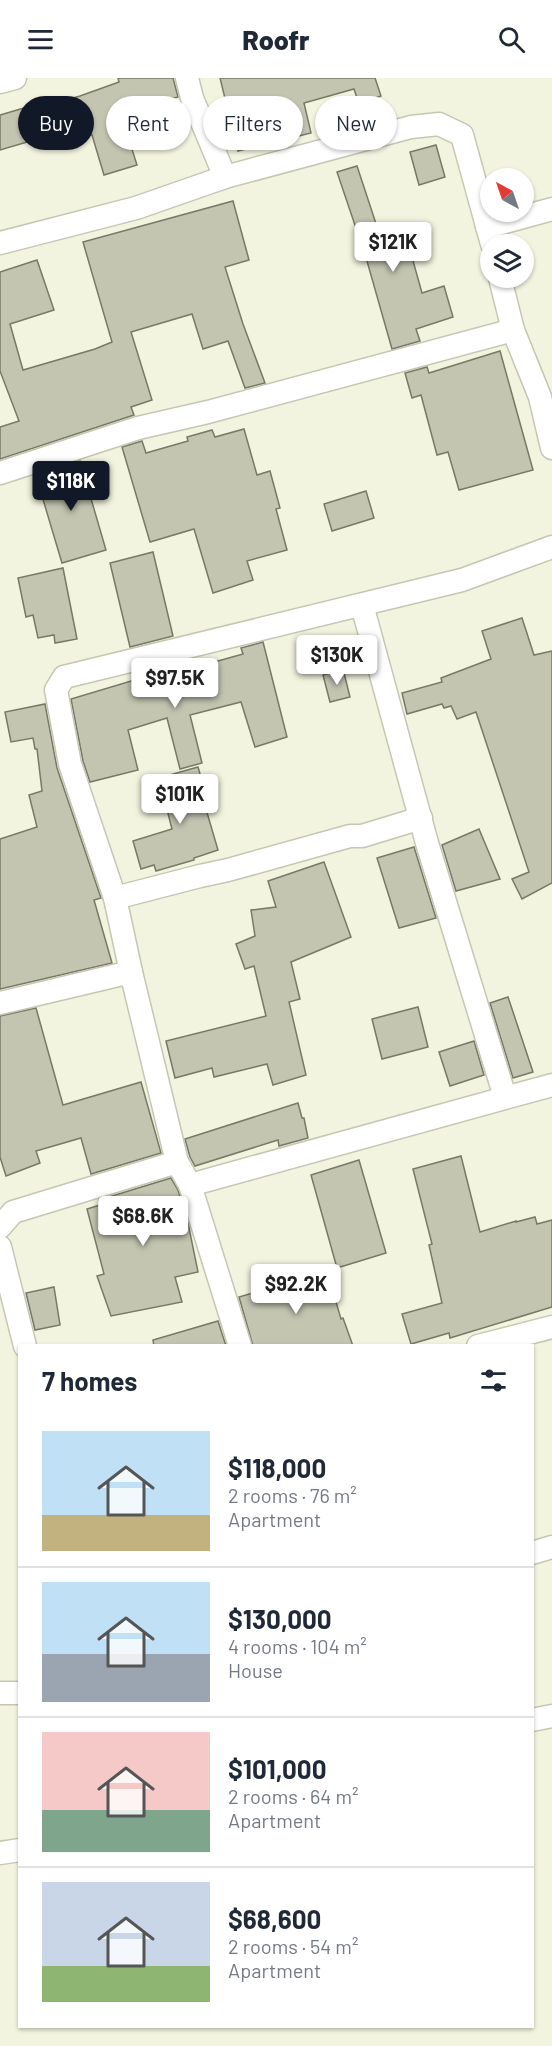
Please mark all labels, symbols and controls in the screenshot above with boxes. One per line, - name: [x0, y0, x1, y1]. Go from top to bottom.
- icon: menu: [24, 23, 57, 56]
- text: Roofr: [242, 23, 310, 55]
- icon: search: [495, 23, 528, 56]
- chip: Buy: [18, 96, 94, 150]
- chip: Rent: [106, 96, 191, 150]
- chip: Filters: [203, 96, 303, 150]
- chip: New: [315, 96, 397, 150]
- north arrow: [480, 168, 534, 222]
- map controls: [480, 168, 534, 288]
- pin: $121K: [351, 222, 435, 273]
- text: $121K: [368, 229, 418, 253]
- button: layers: [480, 234, 534, 288]
- pin: $118K: [29, 461, 113, 512]
- text: $118K: [46, 468, 96, 492]
- pin: $130K: [295, 635, 379, 686]
- text: $130K: [310, 642, 364, 666]
- pin: $97.5K: [126, 658, 224, 709]
- text: $97.5K: [145, 665, 205, 689]
- pin: $101K: [138, 774, 222, 825]
- text: $101K: [155, 781, 205, 805]
- pin: $68.6K: [94, 1196, 192, 1247]
- text: $68.6K: [112, 1203, 174, 1227]
- pin: $92.2K: [247, 1264, 345, 1315]
- text: $92.2K: [265, 1271, 327, 1295]
- icon: filters: [477, 1364, 510, 1397]
- text: 7 homes: [42, 1365, 137, 1396]
- text: $118,000: [228, 1452, 326, 1483]
- icon: home: [90, 1455, 162, 1527]
- text: 2 rooms · 76 m²: [228, 1483, 357, 1507]
- text: Apartment: [228, 1507, 321, 1531]
- text: $130,000: [228, 1603, 332, 1634]
- icon: home: [90, 1606, 162, 1678]
- text: 4 rooms · 104 m²: [228, 1634, 367, 1658]
- text: House: [228, 1658, 283, 1682]
- text: $101,000: [228, 1753, 327, 1784]
- icon: home: [90, 1756, 162, 1828]
- text: 2 rooms · 64 m²: [228, 1784, 358, 1808]
- text: Apartment: [228, 1808, 321, 1832]
- text: $68,600: [228, 1903, 321, 1934]
- icon: home: [90, 1906, 162, 1978]
- text: 2 rooms · 54 m²: [228, 1934, 358, 1958]
- text: Apartment: [228, 1958, 321, 1982]

